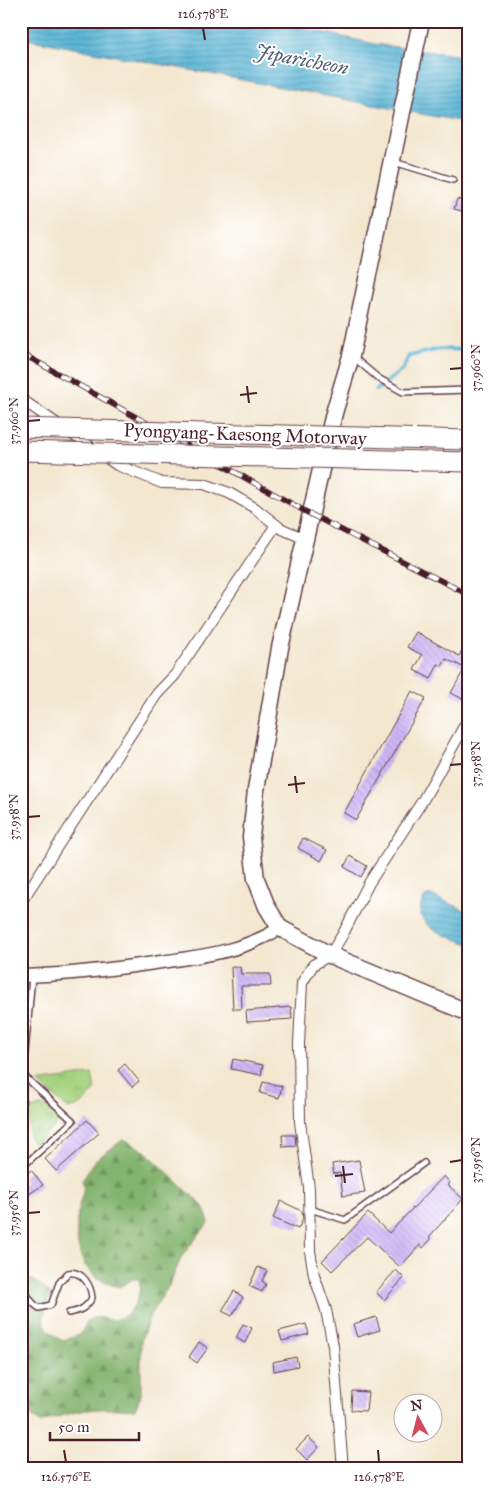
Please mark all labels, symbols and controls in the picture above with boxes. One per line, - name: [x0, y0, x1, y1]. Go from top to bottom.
- text: 126.578°E: [178, 7, 229, 21]
- water label: Jiparicheon: [252, 38, 351, 81]
- text: 37.960°N: [469, 344, 483, 392]
- text: 37.960°N: [7, 397, 21, 445]
- street label: Pyongyang-Kaesong Motorway: [123, 418, 368, 451]
- text: 37.958°N: [469, 741, 483, 787]
- text: 37.958°N: [7, 794, 21, 840]
- text: 37.956°N: [469, 1137, 483, 1183]
- text: 37.956°N: [7, 1190, 21, 1236]
- north arrow: [392, 1392, 442, 1442]
- text: N: [410, 1396, 424, 1415]
- scale bar: [50, 1410, 139, 1442]
- text: 50 m: [58, 1418, 90, 1436]
- text: 126.576°E: [41, 1470, 91, 1484]
- text: 126.578°E: [354, 1470, 405, 1484]

